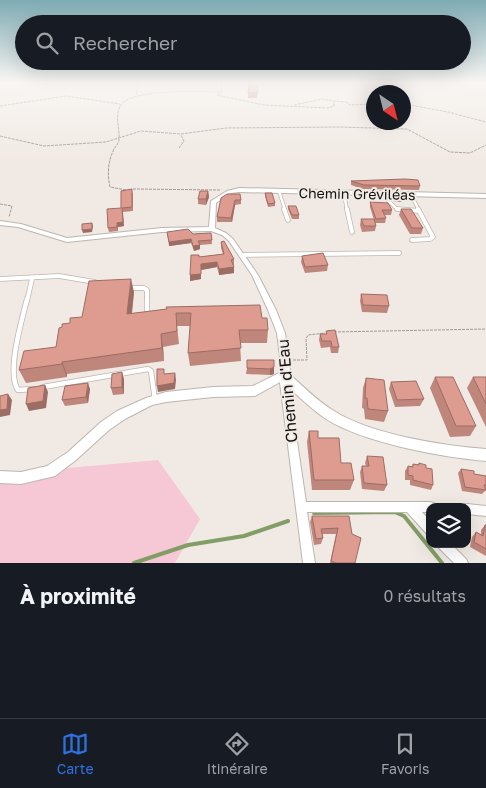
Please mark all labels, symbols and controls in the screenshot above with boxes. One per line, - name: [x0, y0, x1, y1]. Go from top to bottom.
- search box: [15, 15, 471, 70]
- icon: search: [33, 29, 61, 57]
- text: Rechercher: [73, 31, 178, 54]
- north arrow: [366, 85, 411, 130]
- street label: Chemin Gréviléas: [298, 184, 416, 203]
- street label: Chemin d'Eau: [273, 338, 301, 444]
- map controls: [426, 503, 471, 548]
- button: layers: [426, 503, 471, 548]
- text: À proximité: [20, 583, 136, 609]
- text: 0 résultats: [384, 586, 466, 606]
- tab: Carte: [57, 730, 94, 777]
- tab: Itinéraire: [207, 730, 268, 777]
- tab: Favoris: [381, 730, 429, 777]

